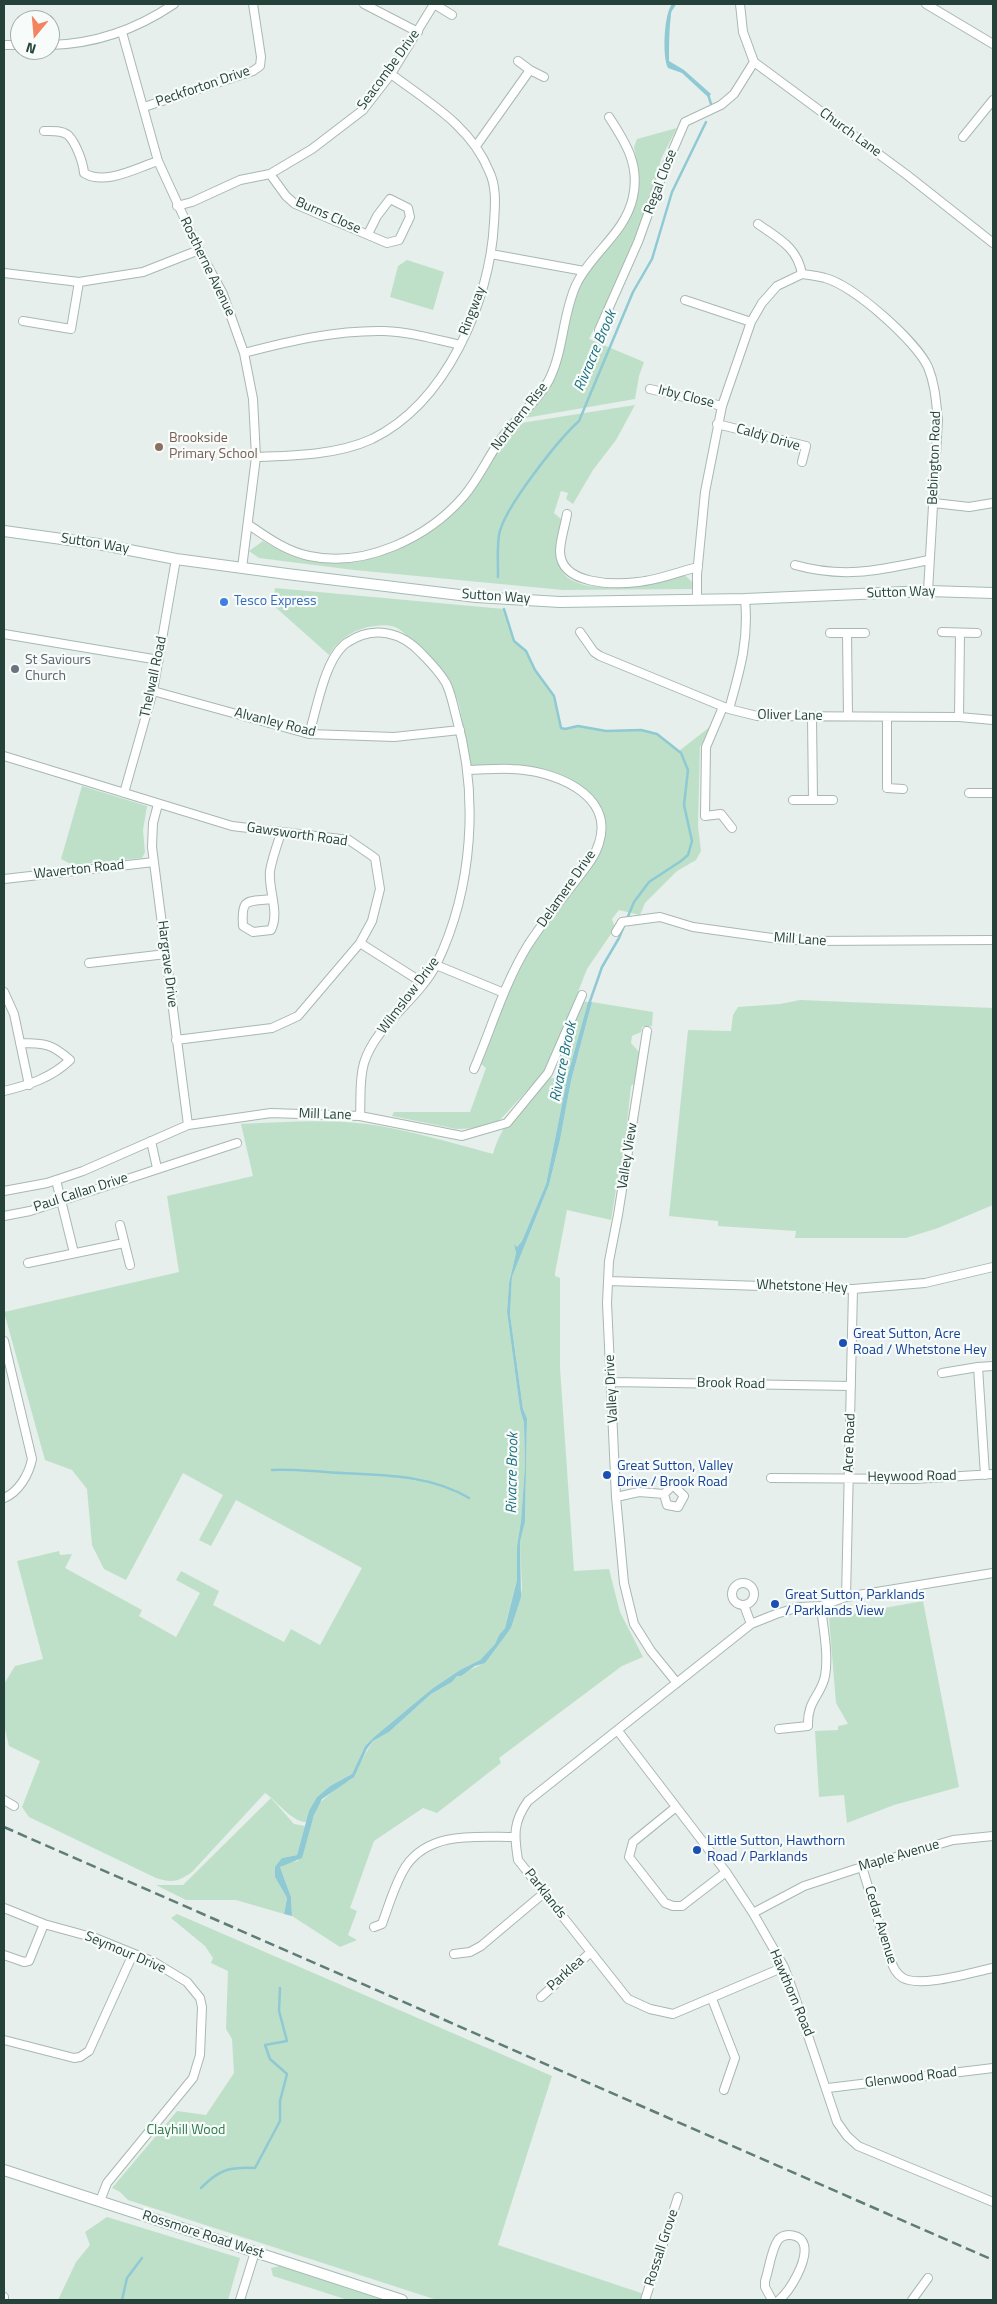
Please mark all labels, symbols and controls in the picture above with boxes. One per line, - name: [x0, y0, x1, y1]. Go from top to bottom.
- north arrow: [10, 10, 60, 60]
- street label: Seacombe Drive: [354, 27, 424, 113]
- text: N: [23, 37, 38, 60]
- street label: Peckforton Drive: [154, 63, 252, 111]
- street label: Church Lane: [816, 105, 884, 161]
- street label: Regal Close: [641, 147, 681, 217]
- street label: Burns Close: [293, 194, 363, 238]
- street label: Rostherne Avenue: [176, 215, 238, 319]
- street label: Ringway: [456, 284, 490, 338]
- water label: Rivracre Brook: [571, 308, 621, 394]
- street label: Northern Rise: [488, 380, 552, 454]
- street label: Irby Close: [656, 382, 716, 412]
- street label: Bebington Road: [925, 411, 945, 505]
- street label: Caldy Drive: [734, 421, 802, 455]
- place label: Brookside Primary School: [169, 431, 258, 464]
- marker: Brookside Primary School: [153, 441, 165, 453]
- street label: Sutton Way: [60, 530, 130, 558]
- street label: Sutton Way: [866, 583, 936, 603]
- street label: Sutton Way: [461, 586, 531, 608]
- place label: Tesco Express: [234, 594, 316, 610]
- marker: Tesco Express: [218, 596, 230, 608]
- street label: Thelwall Road: [137, 635, 171, 719]
- place label: St Saviours Church: [25, 653, 91, 686]
- marker: St Saviours Church: [9, 663, 21, 675]
- street label: Alvanley Road: [233, 705, 317, 741]
- street label: Oliver Lane: [757, 707, 823, 725]
- street label: Gawsworth Road: [246, 820, 348, 850]
- street label: Delamere Drive: [534, 847, 600, 931]
- street label: Waverton Road: [33, 857, 125, 883]
- street label: Hargrave Drive: [153, 920, 181, 1008]
- street label: Mill Lane: [773, 930, 827, 950]
- street label: Wilmslow Drive: [375, 954, 443, 1038]
- water label: Rivacre Brook: [547, 1020, 581, 1104]
- street label: Mill Lane: [298, 1106, 352, 1124]
- street label: Valley View: [614, 1122, 642, 1190]
- street label: Paul Callan Drive: [32, 1170, 130, 1216]
- street label: Whetstone Hey: [756, 1277, 848, 1297]
- place label: Great Sutton, Acre Road / Whetstone Hey: [853, 1327, 987, 1360]
- marker: Great Sutton, Acre Road / Whetstone Hey: [837, 1337, 849, 1349]
- street label: Valley Drive: [602, 1354, 622, 1424]
- street label: Brook Road: [697, 1375, 765, 1393]
- street label: Acre Road: [841, 1413, 859, 1473]
- water label: Rivacre Brook: [503, 1432, 523, 1514]
- place label: Great Sutton, Valley Drive / Brook Road: [617, 1459, 733, 1491]
- street label: Heywood Road: [867, 1468, 957, 1486]
- marker: Great Sutton, Valley Drive / Brook Road: [601, 1469, 613, 1481]
- place label: Great Sutton, Parklands / Parklands View: [785, 1588, 925, 1620]
- marker: Great Sutton, Parklands / Parklands View: [769, 1598, 781, 1610]
- place label: Little Sutton, Hawthorn Road / Parklands: [707, 1834, 845, 1866]
- street label: Maple Avenue: [857, 1836, 941, 1876]
- marker: Little Sutton, Hawthorn Road / Parklands: [691, 1844, 703, 1856]
- street label: Parklands: [520, 1866, 570, 1922]
- street label: Cedar Avenue: [860, 1884, 900, 1966]
- street label: Seymour Drive: [82, 1928, 168, 1978]
- street label: Hawthorn Road: [765, 1947, 817, 2039]
- street label: Parklea: [544, 1953, 588, 1995]
- street label: Glenwood Road: [864, 2064, 958, 2092]
- park label: Clayhill Wood: [146, 2123, 226, 2139]
- street label: Rossmore Road West: [140, 2207, 266, 2263]
- street label: Rossall Grove: [642, 2207, 682, 2289]

